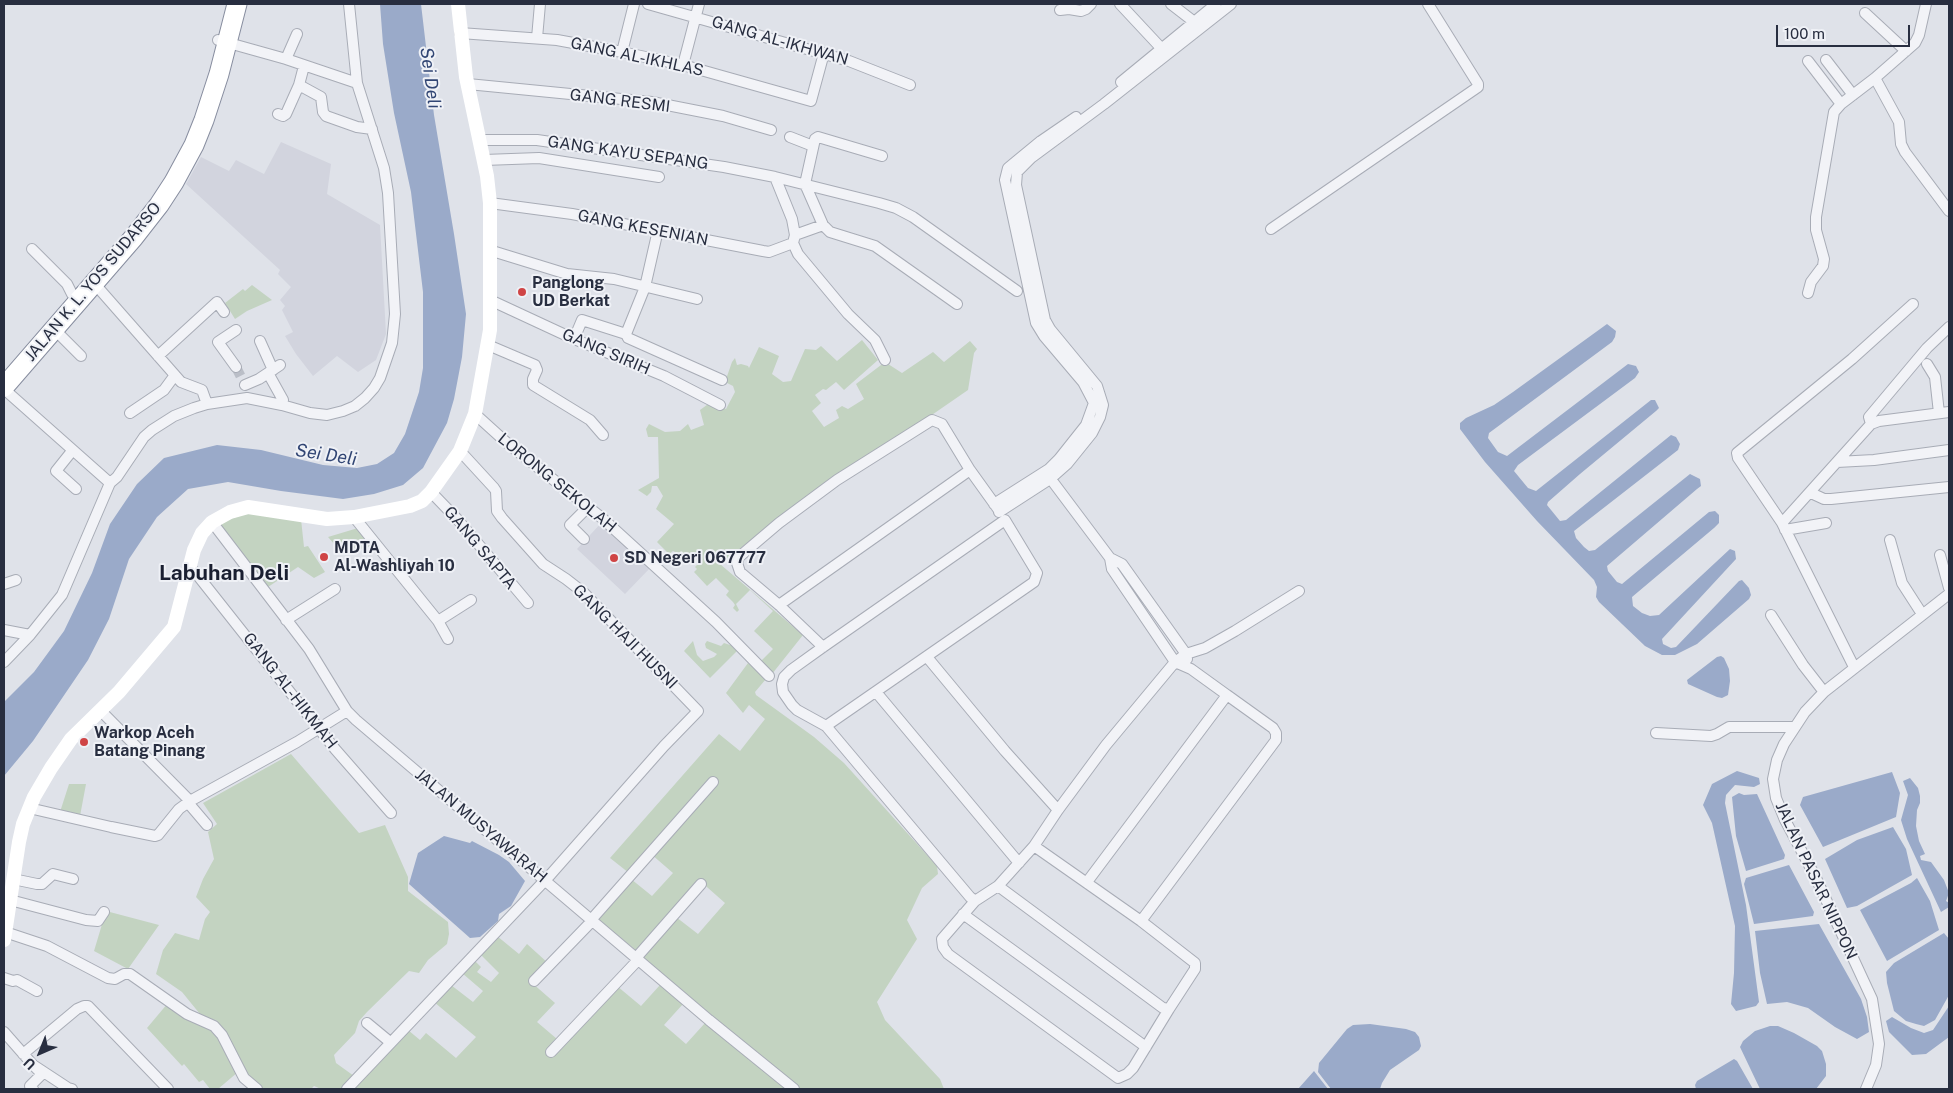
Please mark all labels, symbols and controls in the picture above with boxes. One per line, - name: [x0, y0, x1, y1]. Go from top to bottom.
- street label: GANG AL-IKHWAN: [710, 12, 850, 70]
- scale bar: [1778, 15, 1912, 47]
- text: 100 m: [1784, 25, 1825, 42]
- street label: GANG AL-IKHLAS: [569, 34, 705, 80]
- water label: Sei Deli: [415, 46, 445, 110]
- street label: GANG RESMI: [569, 85, 671, 117]
- street label: GANG KAYU SEPANG: [546, 132, 710, 174]
- street label: JALAN K. L. YOS SUDARSO: [21, 199, 165, 365]
- street label: GANG KESENIAN: [576, 206, 710, 250]
- place label: Panglong UD Berkat: [532, 273, 610, 311]
- marker: Panglong UD Berkat: [516, 286, 528, 298]
- street label: GANG SIRIH: [559, 325, 653, 379]
- street label: LORONG SEKOLAH: [494, 429, 620, 537]
- water label: Sei Deli: [294, 439, 358, 471]
- street label: GANG SAPTA: [440, 503, 520, 593]
- place label: MDTA Al-Washliyah 10: [334, 538, 455, 576]
- place label: SD Negeri 067777: [624, 548, 766, 568]
- marker: MDTA Al-Washliyah 10: [318, 551, 330, 563]
- marker: SD Negeri 067777: [608, 552, 620, 564]
- district label: Labuhan Deli: [159, 561, 289, 587]
- street label: GANG HAJI HUSNI: [569, 581, 681, 693]
- street label: GANG AL-HIKMAH: [239, 629, 341, 753]
- place label: Warkop Aceh Batang Pinang: [94, 723, 205, 761]
- marker: Warkop Aceh Batang Pinang: [78, 736, 90, 748]
- street label: JALAN MUSYAWARAH: [411, 765, 551, 887]
- street label: JALAN PASAR NIPPON: [1771, 799, 1861, 963]
- north arrow: [15, 1028, 65, 1078]
- text: U: [20, 1055, 39, 1073]

